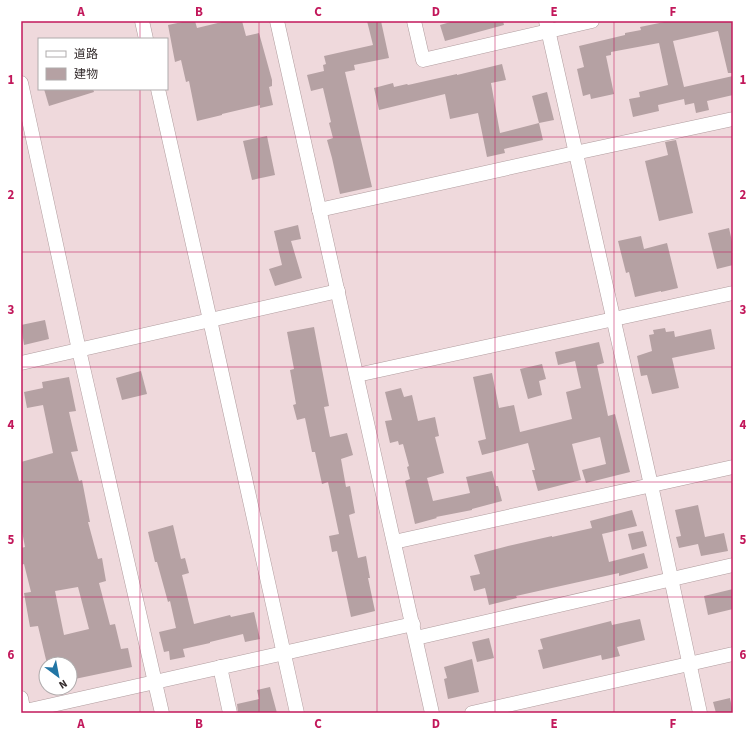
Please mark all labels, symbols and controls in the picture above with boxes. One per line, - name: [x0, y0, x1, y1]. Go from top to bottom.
- text: A: [76, 3, 85, 21]
- text: B: [195, 3, 203, 21]
- text: C: [314, 3, 322, 21]
- text: D: [432, 3, 440, 21]
- text: E: [550, 3, 558, 21]
- text: F: [670, 3, 677, 21]
- legend: [38, 38, 168, 90]
- text: 道路: [74, 46, 98, 63]
- text: 建物: [74, 66, 98, 83]
- text: 1: [8, 71, 15, 89]
- text: 1: [740, 71, 747, 89]
- text: 2: [8, 186, 15, 204]
- text: 2: [740, 186, 747, 204]
- text: 3: [8, 301, 15, 319]
- text: 3: [740, 301, 747, 319]
- text: 4: [8, 416, 15, 434]
- text: 4: [740, 416, 747, 434]
- text: 5: [8, 531, 15, 549]
- text: 5: [740, 531, 747, 549]
- text: 6: [8, 646, 15, 664]
- text: 6: [740, 646, 747, 664]
- north arrow: [38, 656, 78, 696]
- text: N: [56, 676, 70, 692]
- text: A: [76, 715, 85, 733]
- text: B: [195, 715, 203, 733]
- text: C: [314, 715, 322, 733]
- text: D: [432, 715, 440, 733]
- text: E: [550, 715, 558, 733]
- text: F: [670, 715, 677, 733]

